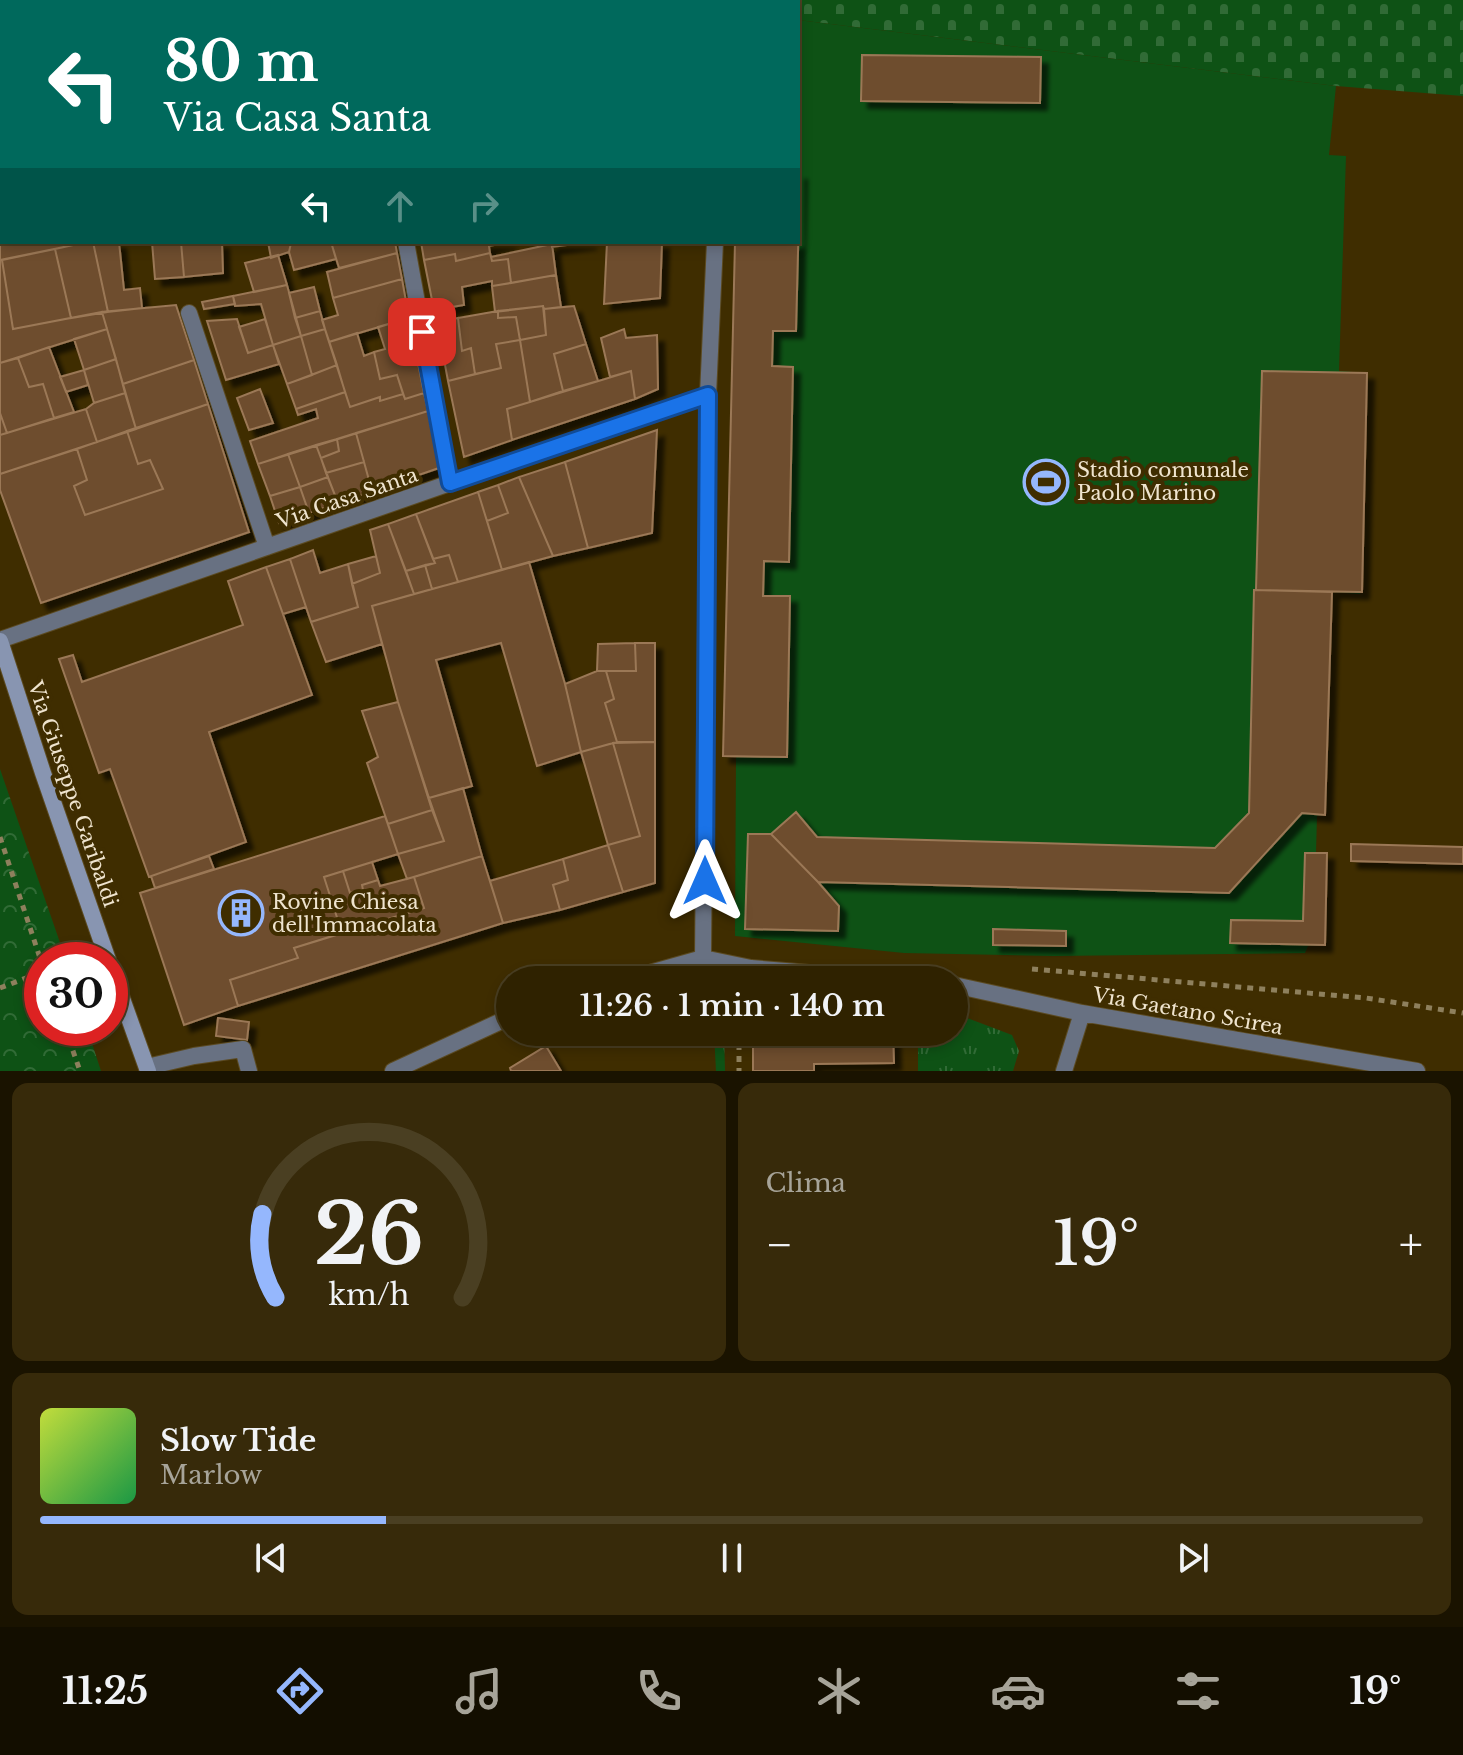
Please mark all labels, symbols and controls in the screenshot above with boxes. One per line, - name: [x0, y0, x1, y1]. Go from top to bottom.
- text: 80 m: [164, 27, 319, 96]
- icon: left: [32, 32, 136, 136]
- text: Via Casa Santa: [164, 96, 431, 141]
- icon: left: [294, 184, 338, 228]
- icon: ahead: [378, 184, 422, 228]
- icon: right: [462, 184, 506, 228]
- pin: [388, 298, 456, 366]
- icon: arrive: [400, 310, 444, 354]
- sports icon: Stadio comunale Paolo Marino: [1022, 458, 1070, 506]
- place label: Stadio comunale Paolo Marino: [1077, 458, 1249, 505]
- street label: Via Casa Santa: [272, 462, 422, 534]
- street label: Via Giuseppe Garibaldi: [23, 677, 123, 910]
- position arrow: [663, 839, 747, 923]
- building icon: Rovine Chiesa dell'Immacolata: [217, 889, 265, 937]
- place label: Rovine Chiesa dell'Immacolata: [272, 890, 437, 937]
- speed limit sign: 30: [24, 942, 128, 1046]
- street label: Via Gaetano Scirea: [1090, 982, 1286, 1040]
- text: 11:26 · 1 min · 140 m: [579, 987, 885, 1024]
- text: Clima: [766, 1167, 846, 1199]
- text: 26: [314, 1183, 424, 1286]
- text: 19°: [1053, 1207, 1139, 1281]
- text: −: [766, 1217, 793, 1272]
- text: +: [1399, 1217, 1423, 1272]
- text: km/h: [328, 1277, 409, 1313]
- text: Slow Tide: [160, 1422, 316, 1459]
- text: Marlow: [160, 1459, 262, 1491]
- icon: previous: [249, 1536, 293, 1580]
- icon: pause: [710, 1536, 754, 1580]
- icon: next: [1171, 1536, 1215, 1580]
- icon: directions: [272, 1663, 328, 1719]
- icon: music: [451, 1663, 507, 1719]
- icon: phone: [631, 1663, 687, 1719]
- icon: climate: [811, 1663, 867, 1719]
- icon: car: [990, 1663, 1046, 1719]
- icon: filters: [1170, 1663, 1226, 1719]
- text: 11:25: [62, 1669, 148, 1714]
- text: 19°: [1349, 1669, 1401, 1714]

